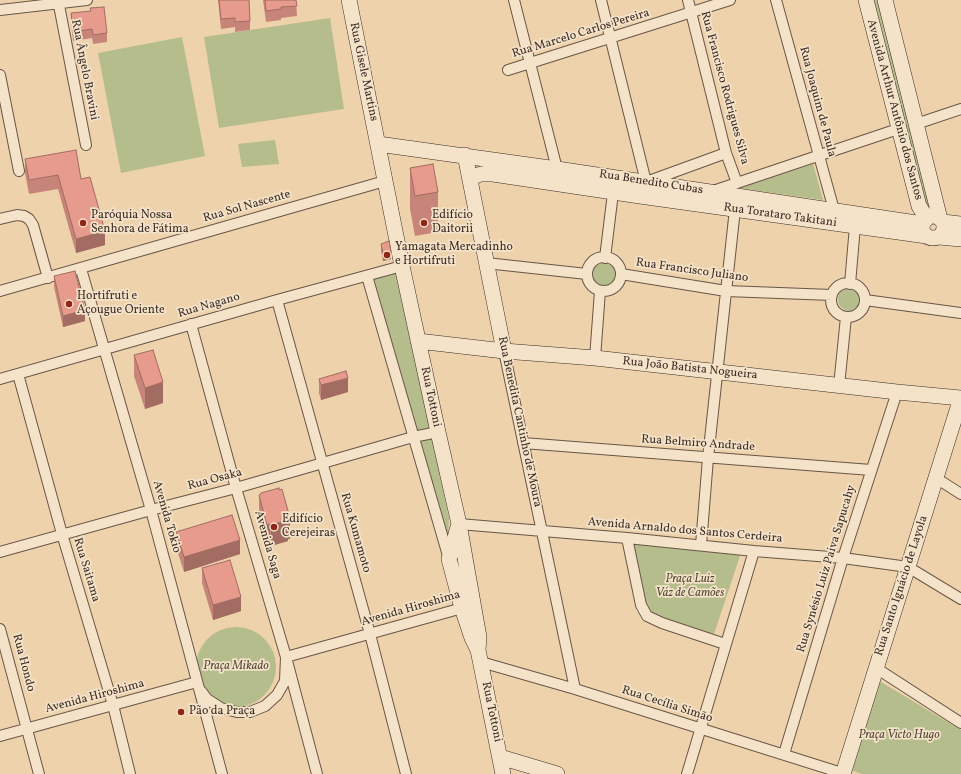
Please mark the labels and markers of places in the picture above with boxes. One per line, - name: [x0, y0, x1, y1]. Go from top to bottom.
- place label: Paróquia Nossa Senhora de Fátima: [91, 209, 189, 237]
- place label: Edifício Daitorii: [432, 209, 473, 237]
- marker: Paróquia Nossa Senhora de Fátima: [78, 218, 88, 228]
- marker: Edifício Daitorii: [419, 218, 429, 228]
- place label: Yamagata Mercadinho e Hortifruti: [395, 241, 513, 269]
- marker: Yamagata Mercadinho e Hortifruti: [382, 250, 392, 260]
- place label: Hortifruti e Açougue Oriente: [77, 290, 165, 318]
- marker: Hortifruti e Açougue Oriente: [64, 299, 74, 309]
- place label: Edifício Cerejeiras: [282, 513, 335, 541]
- marker: Edifício Cerejeiras: [269, 522, 279, 532]
- place label: Pão da Praça: [189, 705, 255, 719]
- marker: Pão da Praça: [176, 707, 186, 717]

